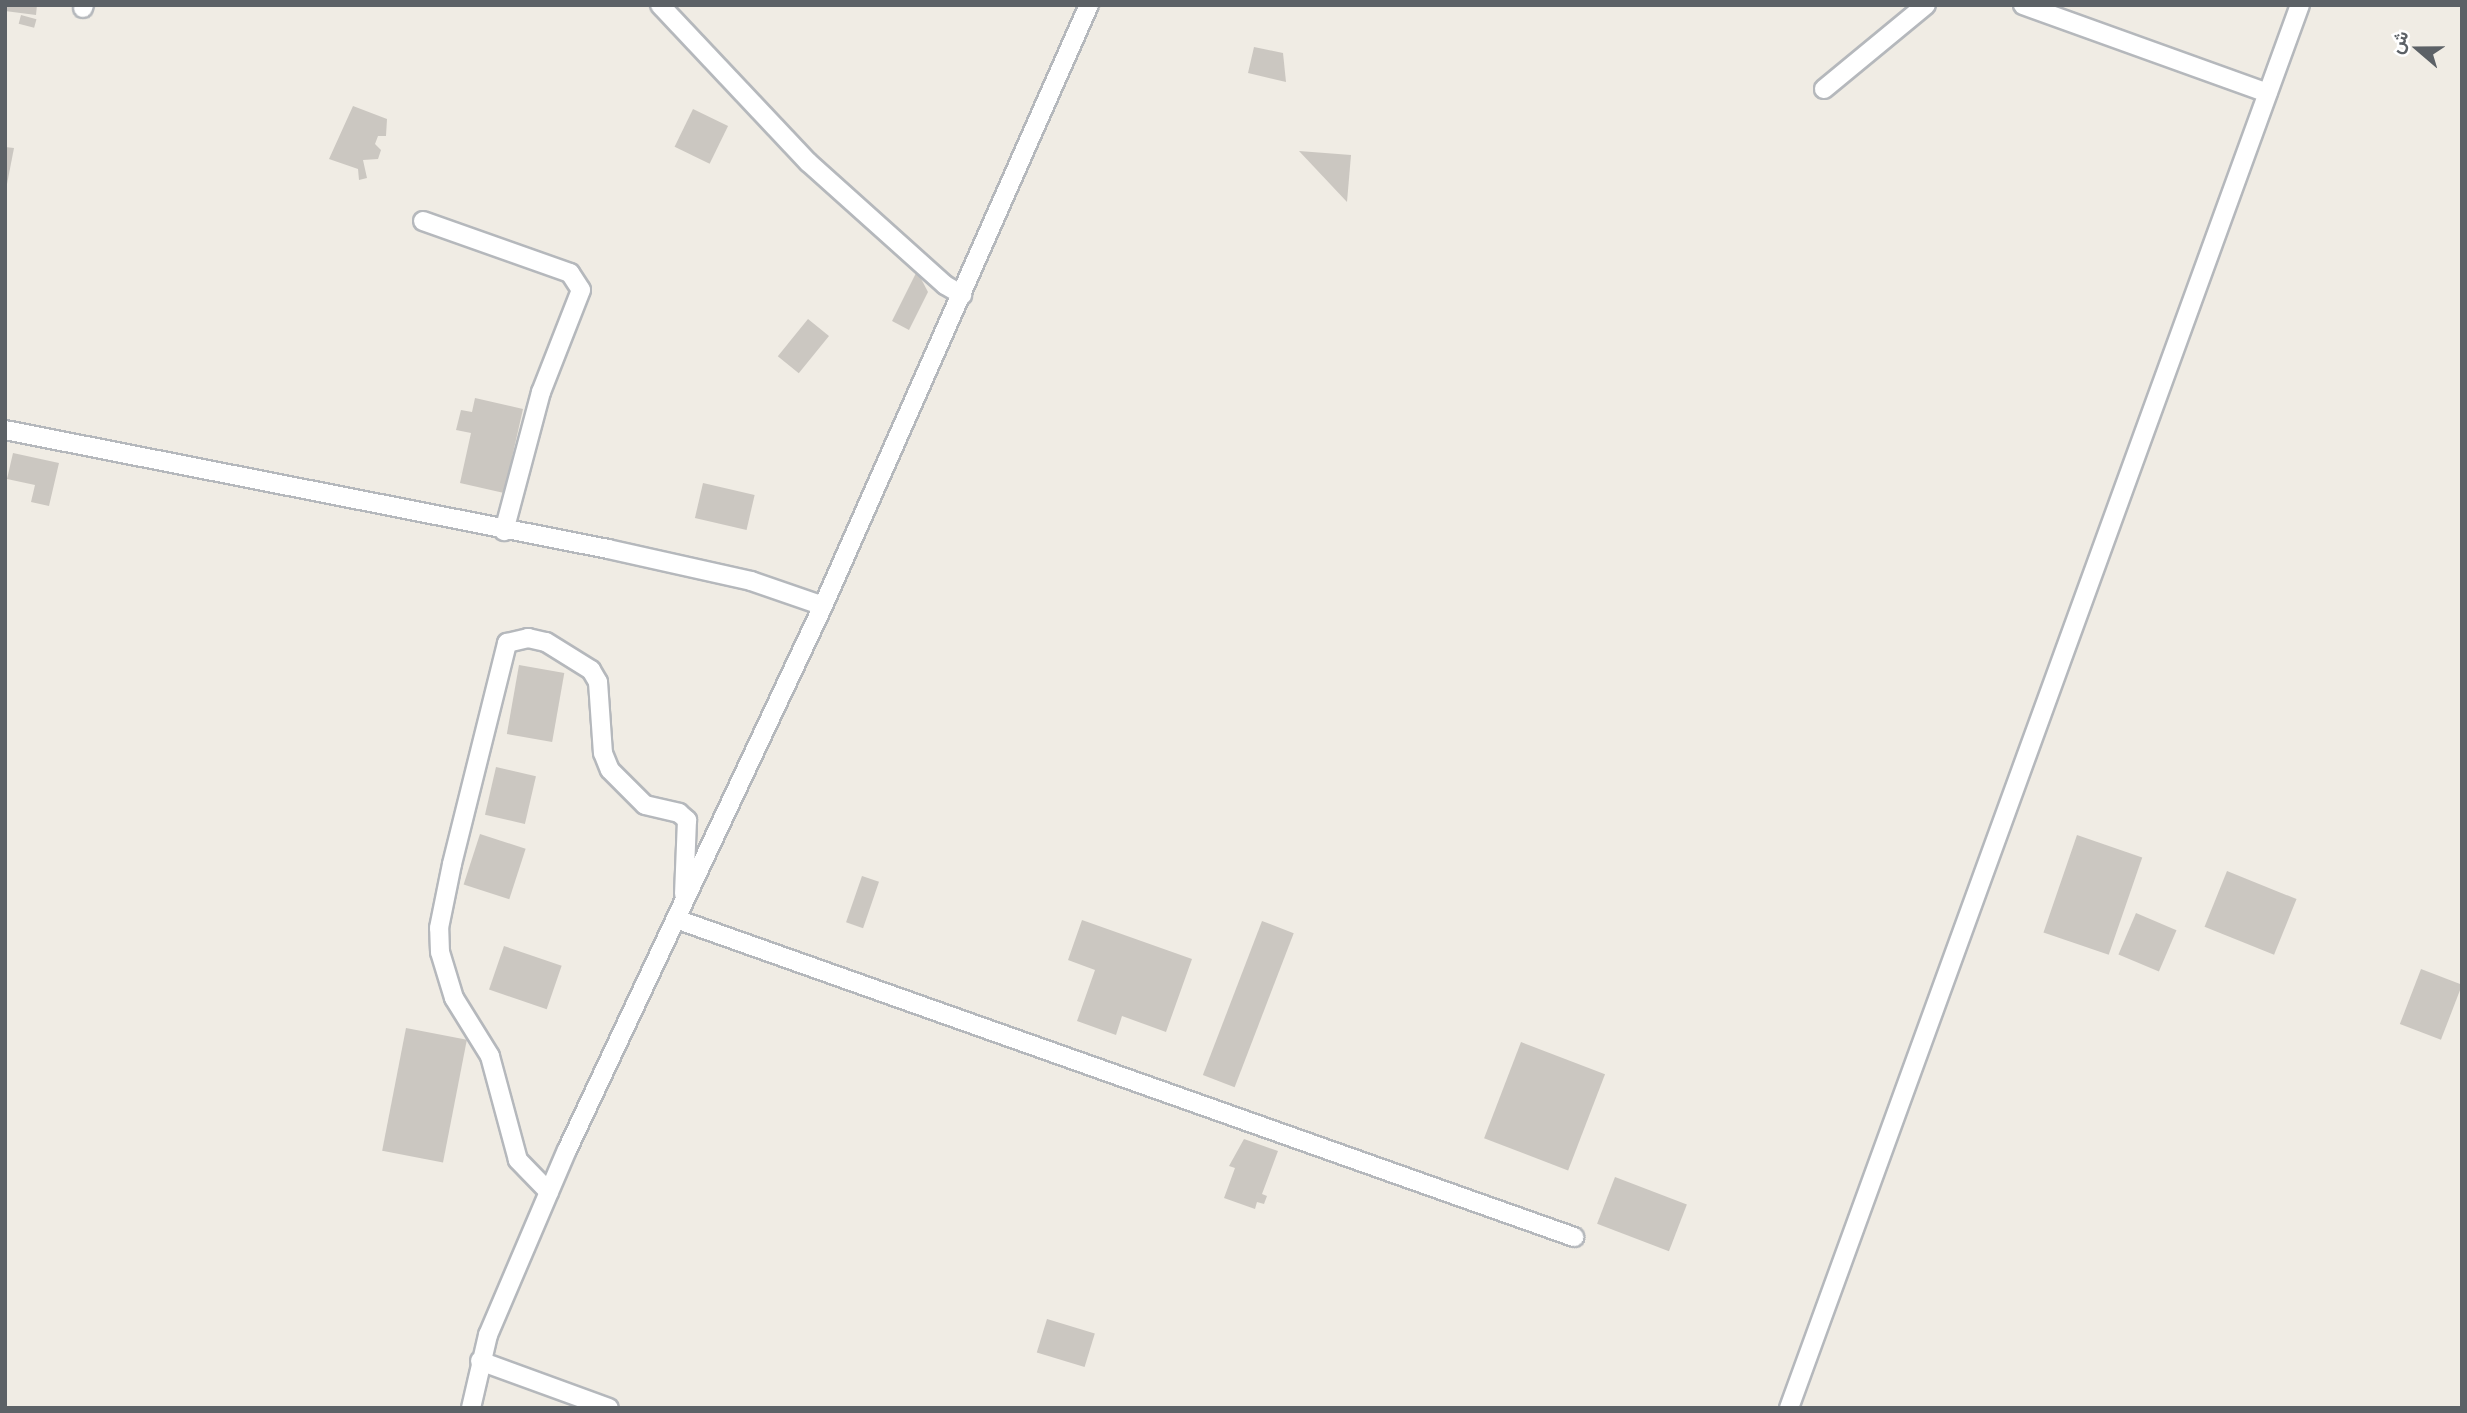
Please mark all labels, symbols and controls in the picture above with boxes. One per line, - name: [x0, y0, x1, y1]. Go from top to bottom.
- north arrow: [2383, 14, 2453, 84]
- text: ش: [2384, 27, 2413, 56]

